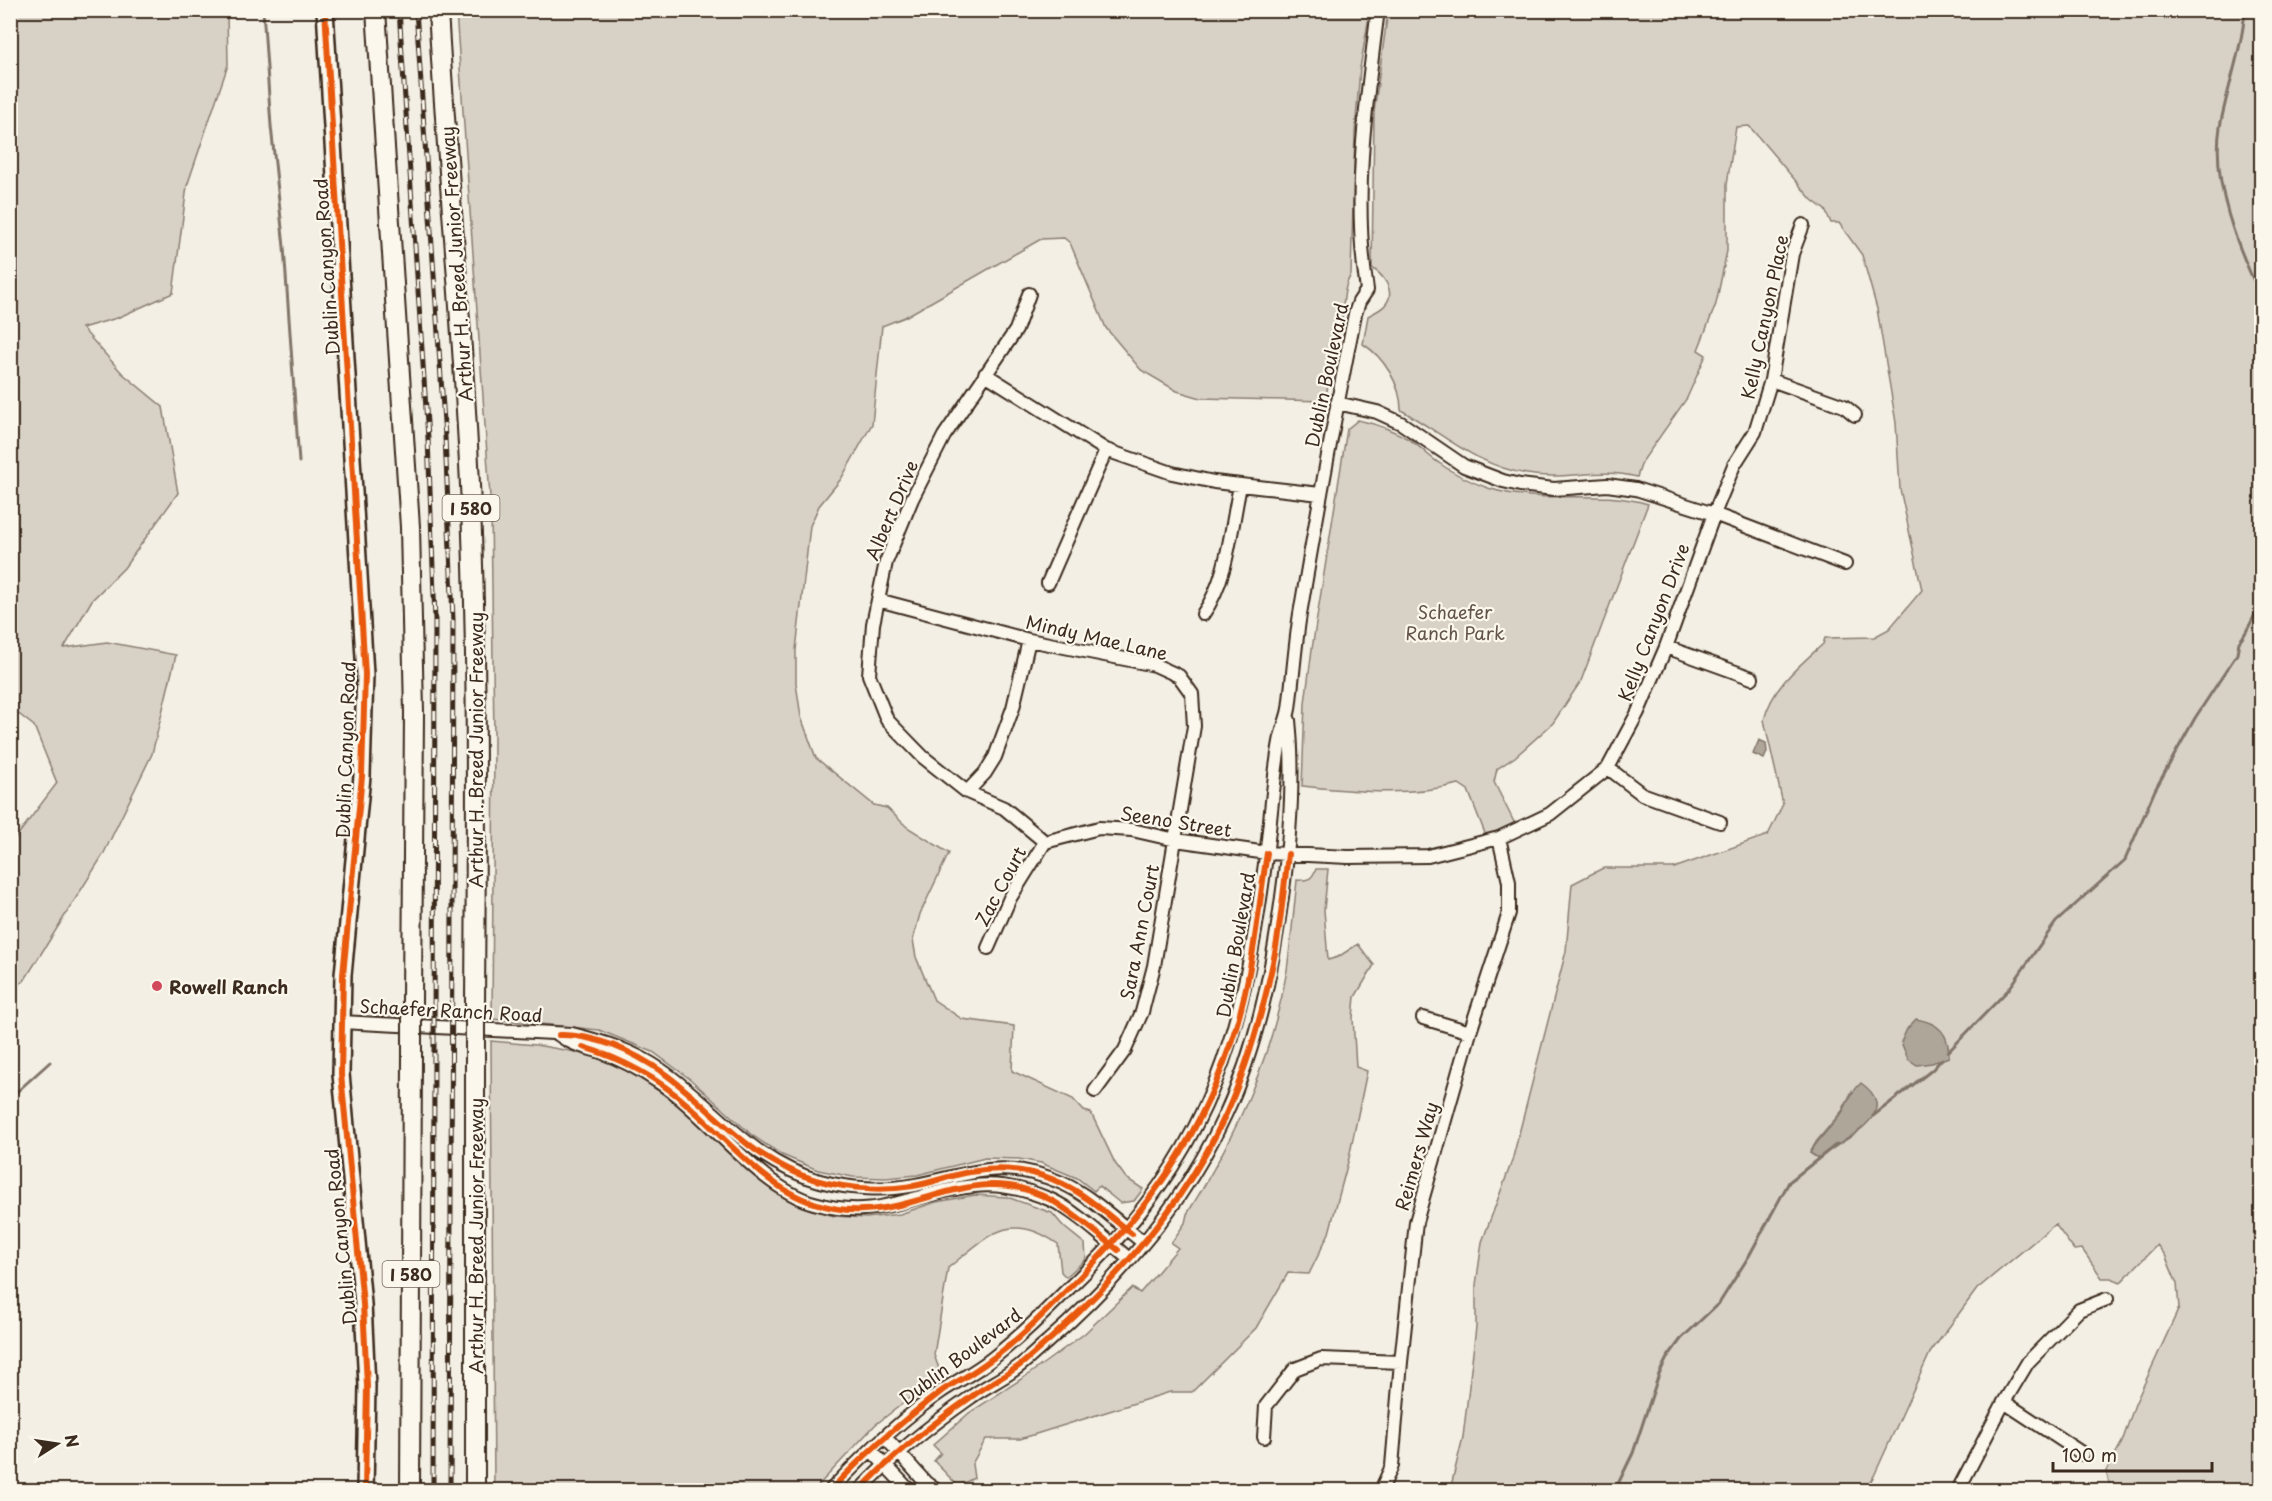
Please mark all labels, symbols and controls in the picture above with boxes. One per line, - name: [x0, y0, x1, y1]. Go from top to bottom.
- street label: Arthur H. Breed Junior Freeway: [433, 125, 479, 403]
- street label: Dublin Canyon Road: [306, 177, 346, 357]
- street label: Kelly Canyon Place: [1733, 232, 1795, 402]
- street label: Dublin Boulevard: [1297, 300, 1355, 450]
- street label: Albert Drive: [858, 456, 924, 564]
- road number: I 580: [442, 495, 500, 521]
- street label: Kelly Canyon Drive: [1610, 539, 1696, 705]
- park label: Schaefer Ranch Park: [1405, 598, 1505, 646]
- street label: Mindy Mae Lane: [1023, 608, 1171, 666]
- street label: Arthur H. Breed Junior Freeway: [462, 612, 489, 888]
- street label: Dublin Canyon Road: [328, 661, 362, 839]
- street label: Seeno Street: [1118, 799, 1234, 843]
- street label: Zac Court: [968, 841, 1032, 931]
- street label: Sara Ann Court: [1113, 862, 1165, 1002]
- street label: Dublin Boulevard: [1209, 870, 1261, 1020]
- place label: Rowell Ranch: [169, 973, 288, 1000]
- marker: Rowell Ranch: [150, 979, 164, 993]
- street label: Schaefer Ranch Road: [359, 992, 543, 1028]
- street label: Arthur H. Breed Junior Freeway: [462, 1098, 489, 1374]
- street label: Reimers Way: [1388, 1098, 1444, 1214]
- street label: Dublin Canyon Road: [317, 1147, 363, 1327]
- road number: I 580: [382, 1261, 440, 1287]
- street label: Dublin Boulevard: [893, 1301, 1027, 1411]
- north arrow: [27, 1414, 87, 1474]
- text: N: [60, 1432, 86, 1449]
- scale bar: [2053, 1435, 2212, 1473]
- text: 100 m: [2062, 1441, 2117, 1468]

